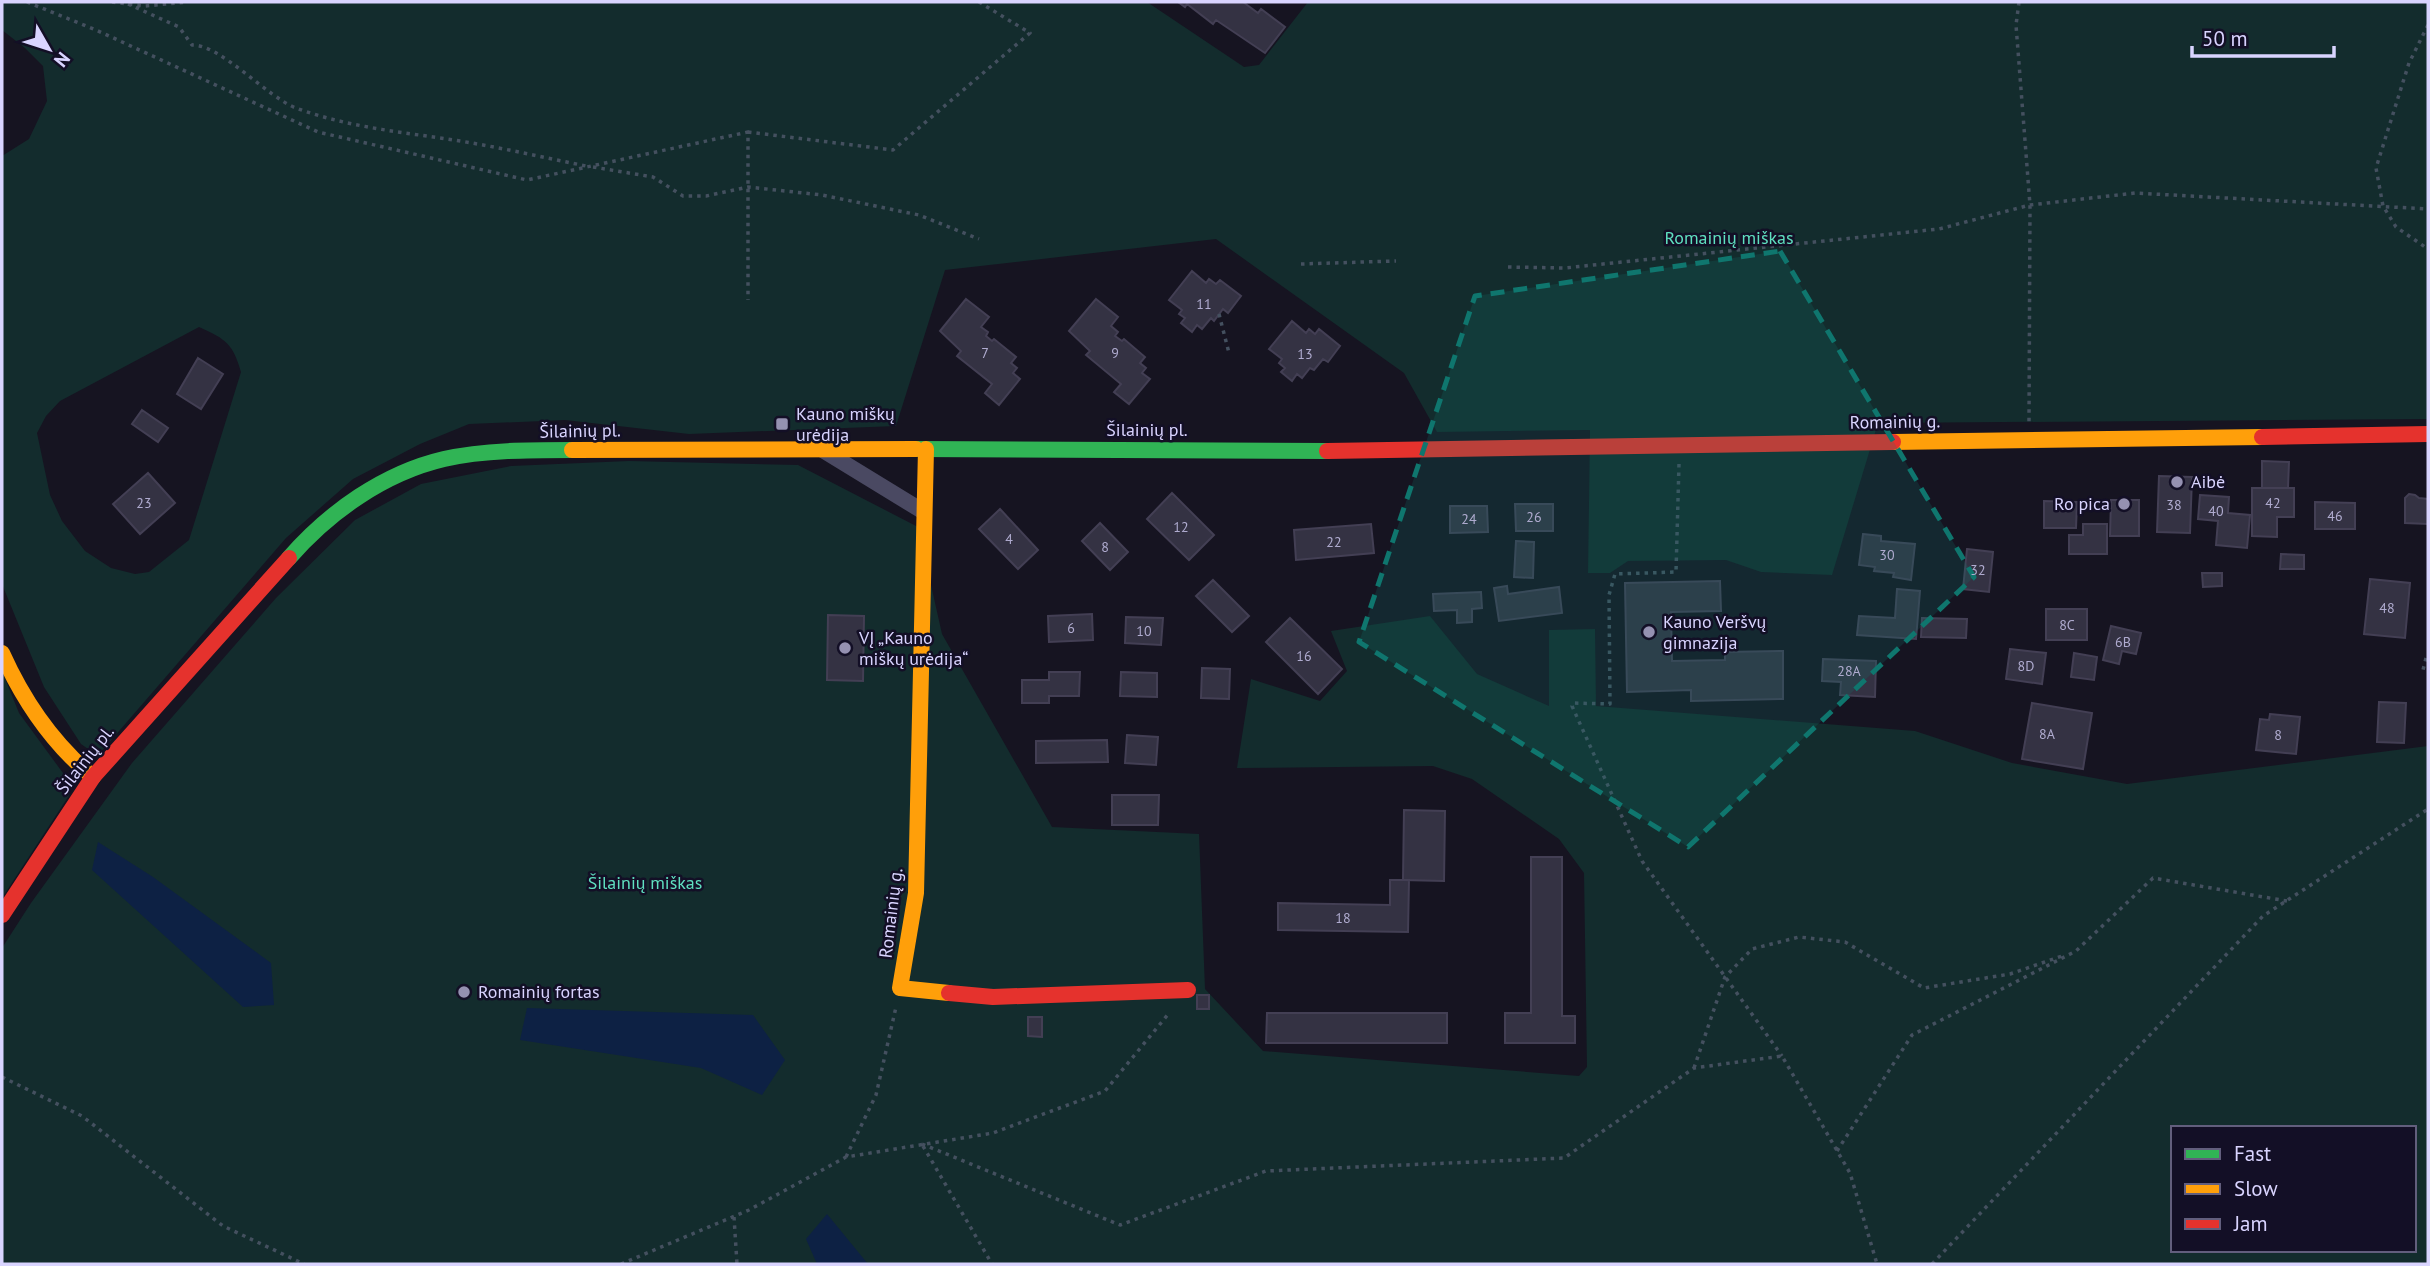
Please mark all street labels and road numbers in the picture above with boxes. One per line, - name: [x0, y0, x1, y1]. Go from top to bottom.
- street label: Romainių g.: [1850, 409, 1940, 434]
- street label: Šilainių pl.: [539, 418, 621, 443]
- street label: Šilainių pl.: [1106, 418, 1188, 441]
- street label: Šilainių pl.: [50, 721, 119, 799]
- street label: Romainių g.: [874, 867, 907, 959]

